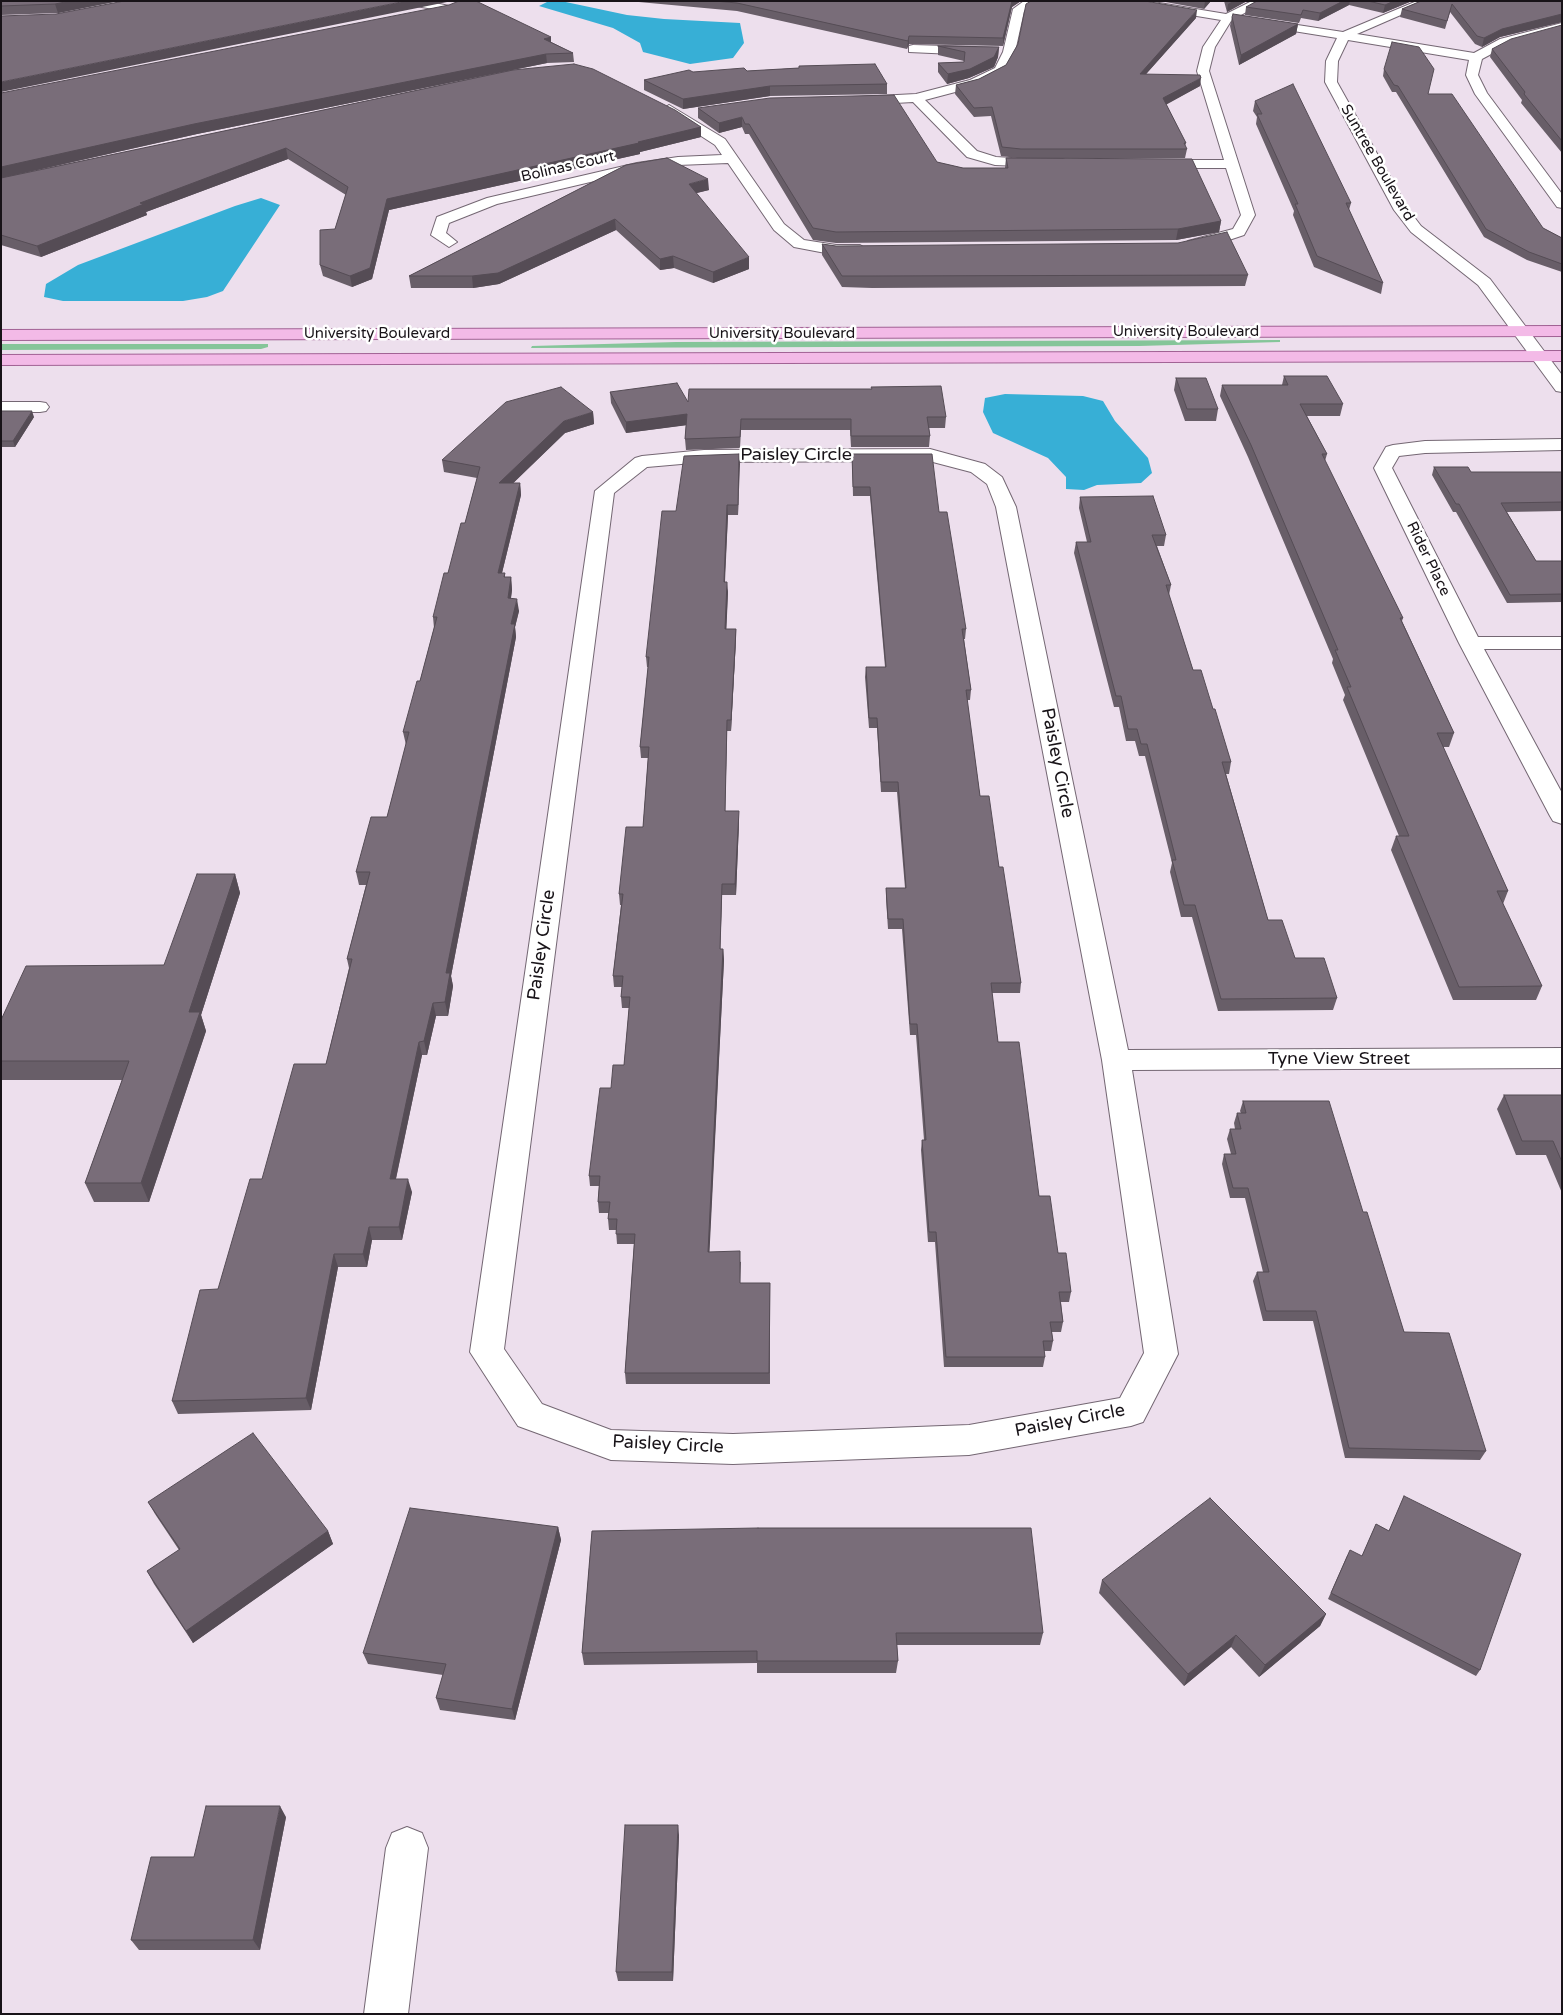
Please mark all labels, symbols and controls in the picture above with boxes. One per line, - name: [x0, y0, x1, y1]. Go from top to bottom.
- street label: Suntree Boulevard: [1336, 102, 1418, 224]
- street label: Bolinas Court: [519, 147, 617, 187]
- street label: University Boulevard: [1113, 323, 1259, 341]
- street label: University Boulevard: [304, 325, 450, 343]
- street label: University Boulevard: [709, 325, 855, 343]
- street label: Paisley Circle: [740, 444, 852, 466]
- street label: Rider Place: [1402, 519, 1454, 599]
- street label: Paisley Circle: [1036, 706, 1078, 820]
- street label: Paisley Circle: [524, 888, 560, 1002]
- street label: Tyne View Street: [1268, 1048, 1410, 1070]
- street label: Paisley Circle: [1013, 1400, 1127, 1442]
- street label: Paisley Circle: [612, 1431, 724, 1459]

